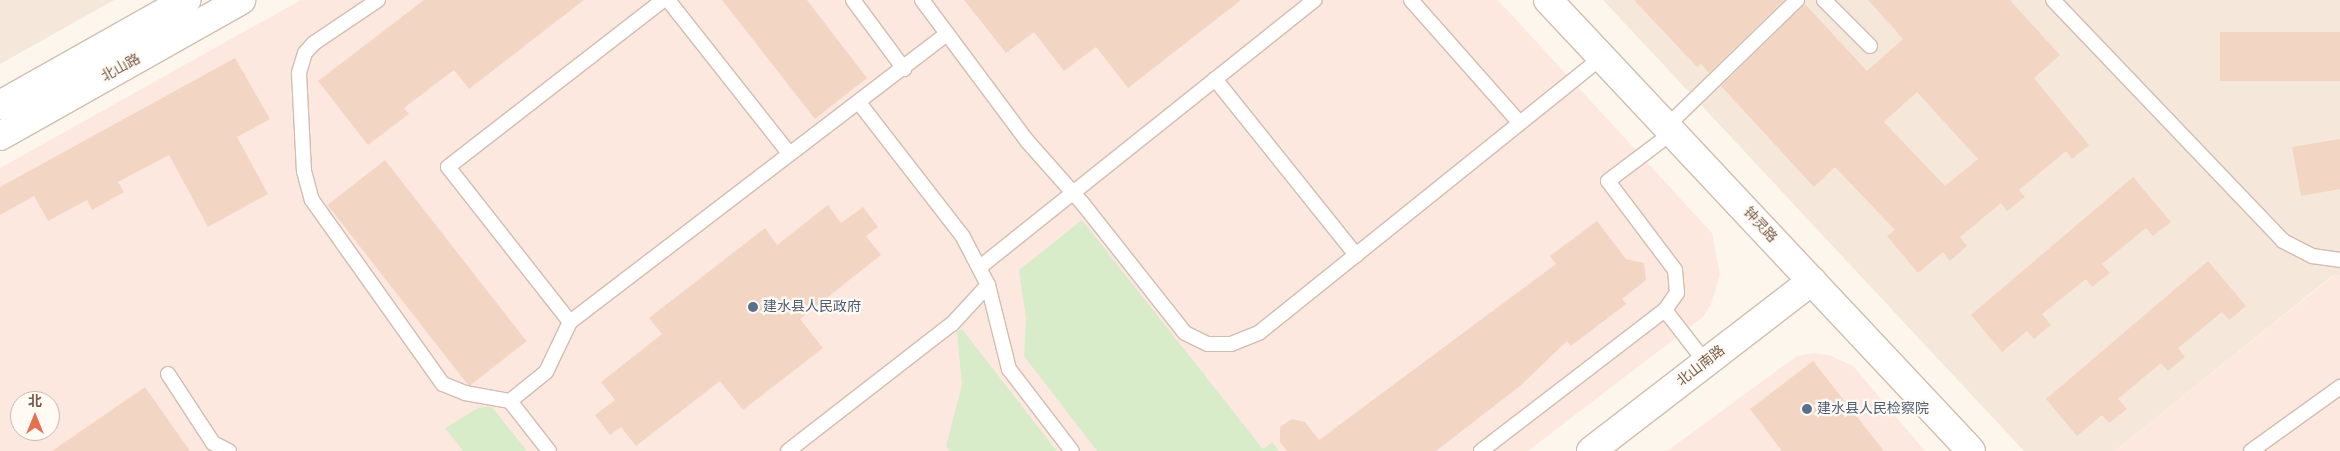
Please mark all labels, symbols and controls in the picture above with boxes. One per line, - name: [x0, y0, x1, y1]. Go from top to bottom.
- street label: 北山路: [99, 50, 143, 86]
- street label: 钟灵路: [1740, 204, 1780, 246]
- place label: 建水县人民政府: [763, 299, 861, 315]
- marker: 建水县人民政府: [747, 301, 759, 313]
- street label: 北山南路: [1674, 342, 1728, 390]
- north arrow: [10, 391, 60, 441]
- text: 北: [28, 393, 42, 410]
- place label: 建水县人民检察院: [1817, 401, 1929, 417]
- marker: 建水县人民检察院: [1801, 403, 1813, 415]

